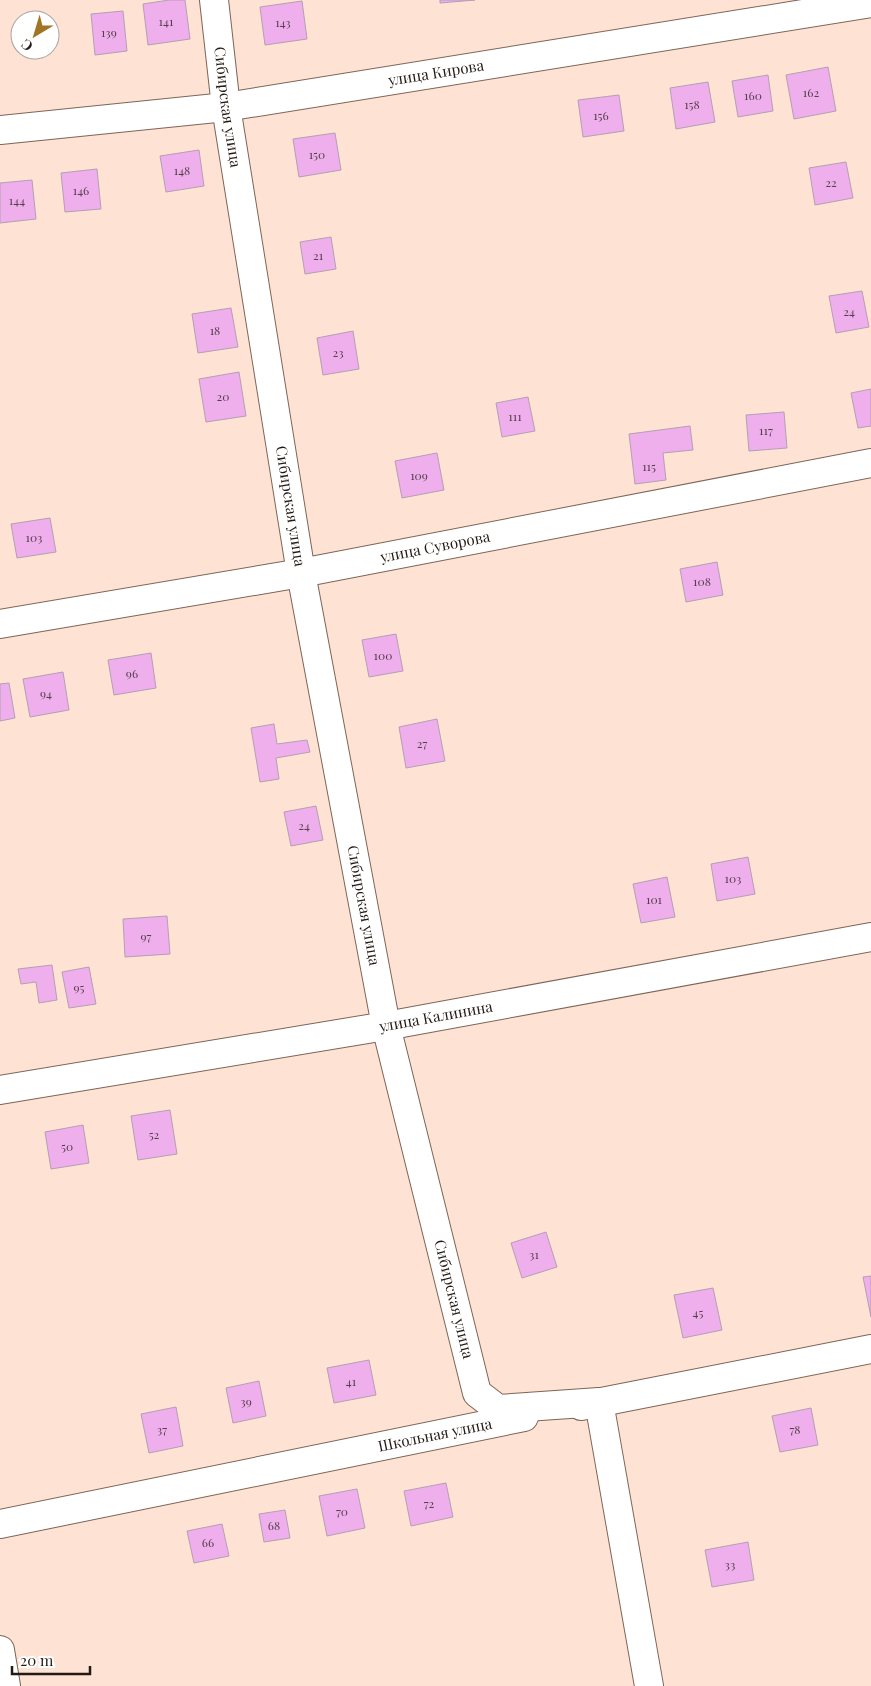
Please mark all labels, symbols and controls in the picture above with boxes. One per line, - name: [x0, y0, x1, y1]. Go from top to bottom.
- north arrow: [10, 10, 60, 60]
- house number: 141: [159, 13, 174, 29]
- house number: 143: [275, 14, 291, 30]
- house number: 139: [101, 24, 117, 40]
- text: С: [17, 35, 36, 56]
- street label: Сибирская улица: [210, 46, 247, 169]
- street label: улица Кирова: [386, 54, 486, 90]
- house number: 162: [803, 84, 819, 100]
- house number: 160: [744, 87, 762, 103]
- house number: 158: [684, 96, 700, 112]
- house number: 156: [593, 107, 609, 123]
- house number: 150: [309, 146, 325, 162]
- house number: 148: [174, 162, 190, 178]
- house number: 22: [825, 174, 837, 190]
- house number: 146: [73, 182, 89, 198]
- house number: 144: [9, 192, 25, 208]
- house number: 21: [313, 247, 324, 263]
- house number: 24: [843, 303, 855, 319]
- house number: 18: [210, 322, 220, 338]
- house number: 23: [332, 344, 344, 360]
- house number: 20: [217, 388, 229, 404]
- house number: 111: [508, 408, 522, 424]
- house number: 117: [759, 422, 773, 438]
- street label: Сибирская улица: [272, 444, 311, 568]
- house number: 115: [642, 458, 656, 474]
- house number: 109: [410, 467, 428, 483]
- street label: улица Суворова: [378, 526, 492, 567]
- house number: 103: [25, 529, 43, 545]
- house number: 108: [693, 573, 711, 589]
- house number: 100: [374, 647, 392, 663]
- house number: 96: [126, 665, 138, 681]
- house number: 94: [40, 685, 52, 701]
- house number: 27: [417, 735, 427, 751]
- house number: 24: [298, 817, 310, 833]
- street label: Сибирская улица: [343, 844, 386, 968]
- house number: 103: [724, 870, 742, 886]
- house number: 101: [646, 891, 663, 907]
- house number: 97: [141, 928, 152, 944]
- house number: 95: [73, 979, 85, 995]
- street label: улица Калинина: [377, 996, 495, 1036]
- house number: 52: [149, 1126, 160, 1142]
- house number: 50: [61, 1138, 73, 1154]
- street label: Сибирская улица: [430, 1237, 479, 1361]
- house number: 31: [529, 1246, 539, 1262]
- house number: 45: [693, 1304, 703, 1320]
- house number: 41: [346, 1373, 357, 1389]
- house number: 39: [240, 1393, 252, 1409]
- street label: Школьная улица: [376, 1413, 494, 1456]
- house number: 37: [157, 1421, 167, 1437]
- house number: 78: [789, 1421, 801, 1437]
- house number: 72: [424, 1495, 435, 1511]
- house number: 70: [336, 1503, 348, 1519]
- house number: 68: [268, 1517, 280, 1533]
- house number: 66: [202, 1534, 214, 1550]
- house number: 33: [725, 1556, 735, 1572]
- scale bar: [12, 1644, 90, 1676]
- text: 20 m: [20, 1650, 54, 1670]

